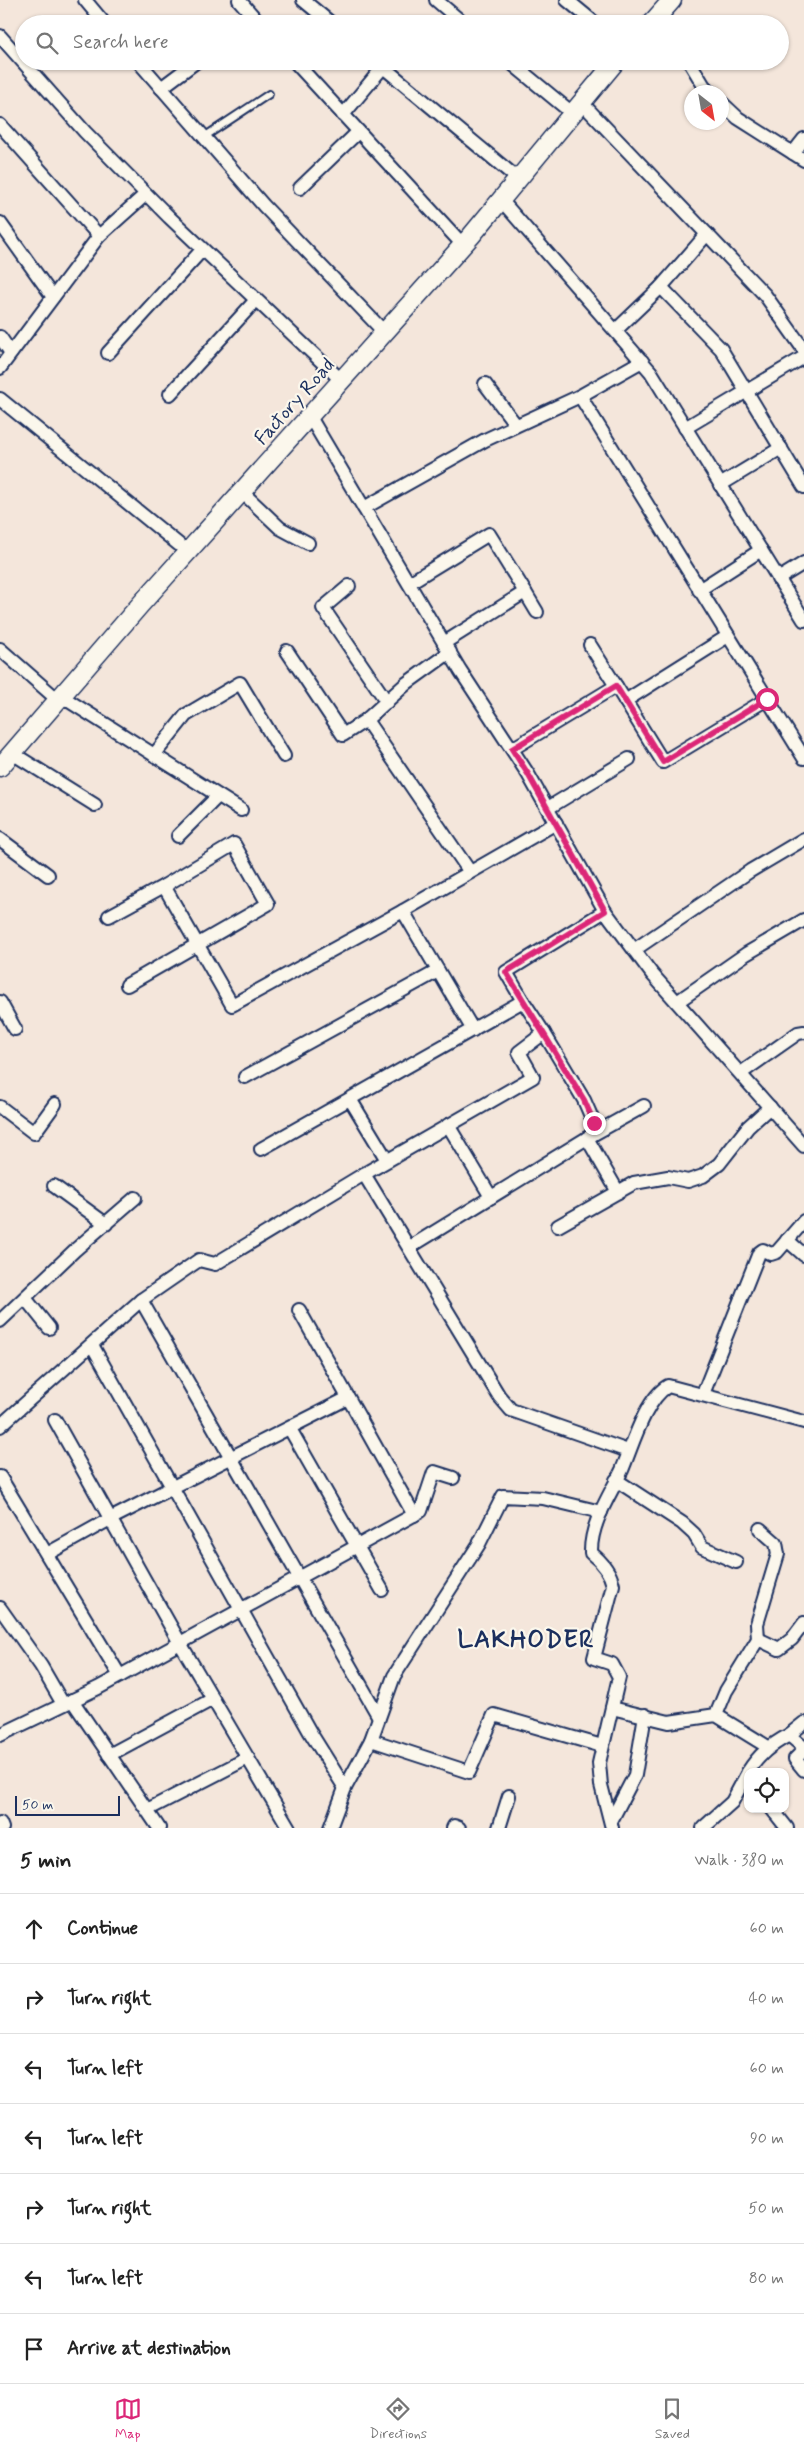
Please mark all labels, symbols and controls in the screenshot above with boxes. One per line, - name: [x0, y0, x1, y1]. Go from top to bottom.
- search box: [15, 15, 789, 70]
- icon: search: [33, 29, 61, 57]
- text: Search here: [73, 30, 169, 55]
- north arrow: [684, 85, 729, 130]
- street label: Factory Road: [249, 353, 341, 451]
- route start: [756, 688, 779, 711]
- route end: [583, 1112, 606, 1135]
- district label: LAKHODER: [458, 1624, 594, 1657]
- map controls: [744, 1768, 789, 1813]
- button: locate: [744, 1768, 789, 1813]
- scale bar: [15, 1793, 120, 1816]
- text: 50 m: [22, 1796, 53, 1814]
- text: 5 min: [20, 1847, 72, 1875]
- text: Walk · 380 m: [694, 1850, 784, 1871]
- icon: ahead: [20, 1915, 48, 1943]
- text: Continue: [67, 1916, 138, 1941]
- text: 60 m: [750, 1918, 784, 1939]
- icon: right: [20, 1985, 48, 2013]
- text: Turn right: [67, 1986, 151, 2011]
- text: 40 m: [748, 1988, 784, 2009]
- icon: left: [20, 2055, 48, 2083]
- text: Turn left: [67, 2056, 143, 2081]
- text: 60 m: [750, 2058, 784, 2079]
- icon: left: [20, 2125, 48, 2153]
- text: Turn left: [67, 2126, 143, 2151]
- text: 90 m: [750, 2128, 784, 2149]
- icon: right: [20, 2195, 48, 2223]
- text: Turn right: [67, 2196, 151, 2221]
- text: 50 m: [748, 2198, 784, 2219]
- icon: left: [20, 2265, 48, 2293]
- text: Turn left: [67, 2266, 143, 2291]
- text: 80 m: [749, 2268, 784, 2289]
- icon: arrive: [20, 2335, 48, 2363]
- text: Arrive at destination: [67, 2336, 231, 2361]
- tab: Map: [114, 2395, 142, 2443]
- tab: Directions: [370, 2395, 427, 2443]
- tab: Saved: [655, 2395, 690, 2443]

